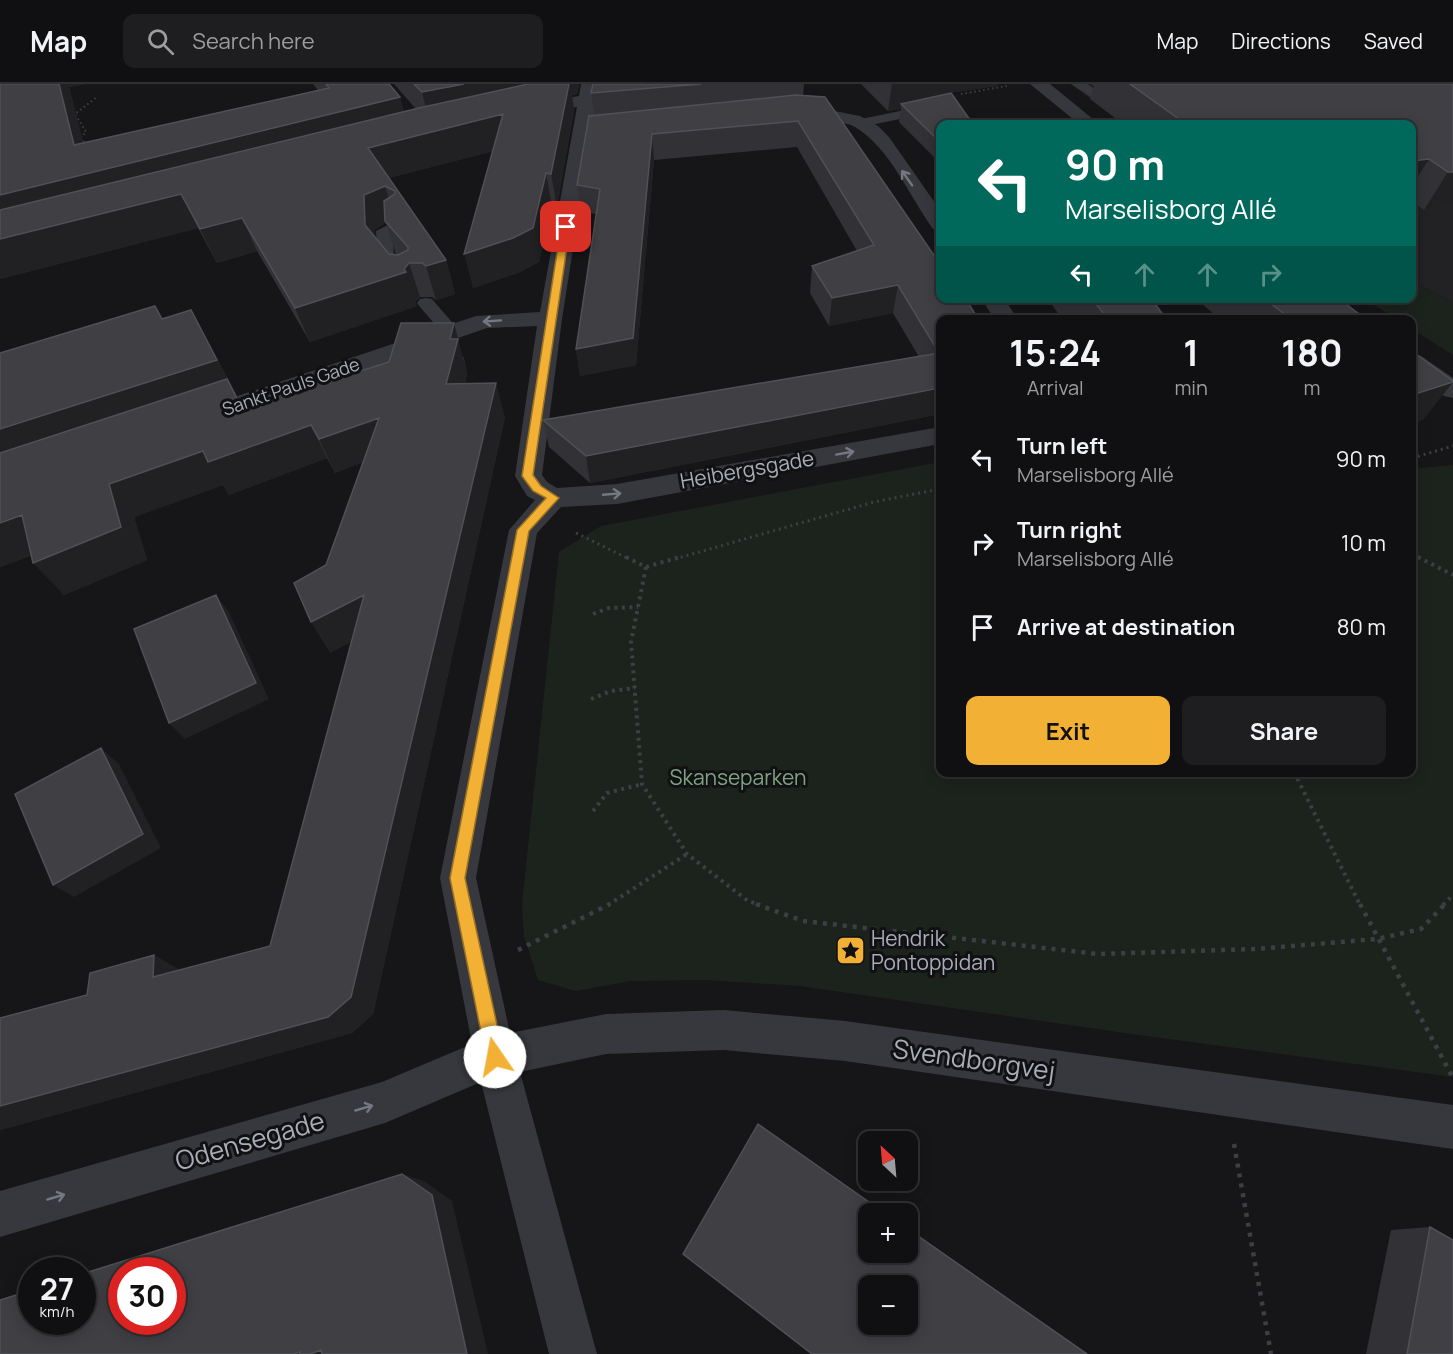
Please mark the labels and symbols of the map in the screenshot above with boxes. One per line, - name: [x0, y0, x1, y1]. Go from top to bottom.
- one-way arrow: [901, 170, 913, 186]
- pin: [540, 201, 591, 252]
- one-way arrow: [483, 316, 502, 327]
- street label: Sankt Pauls Gade: [219, 351, 363, 421]
- street label: Heibergsgade: [678, 443, 816, 495]
- one-way arrow: [835, 447, 854, 458]
- one-way arrow: [601, 488, 621, 499]
- park label: Skanseparken: [670, 763, 806, 791]
- place label: Hendrik Pontoppidan: [871, 924, 995, 976]
- place icon: Hendrik Pontoppidan: [834, 935, 866, 967]
- position arrow: [463, 1025, 527, 1089]
- street label: Svendborgvej: [891, 1030, 1058, 1088]
- street label: Odensegade: [171, 1102, 329, 1179]
- one-way arrow: [355, 1102, 374, 1113]
- north arrow: [858, 1131, 918, 1191]
- one-way arrow: [46, 1191, 65, 1203]
- speed limit sign: 30: [108, 1257, 186, 1335]

